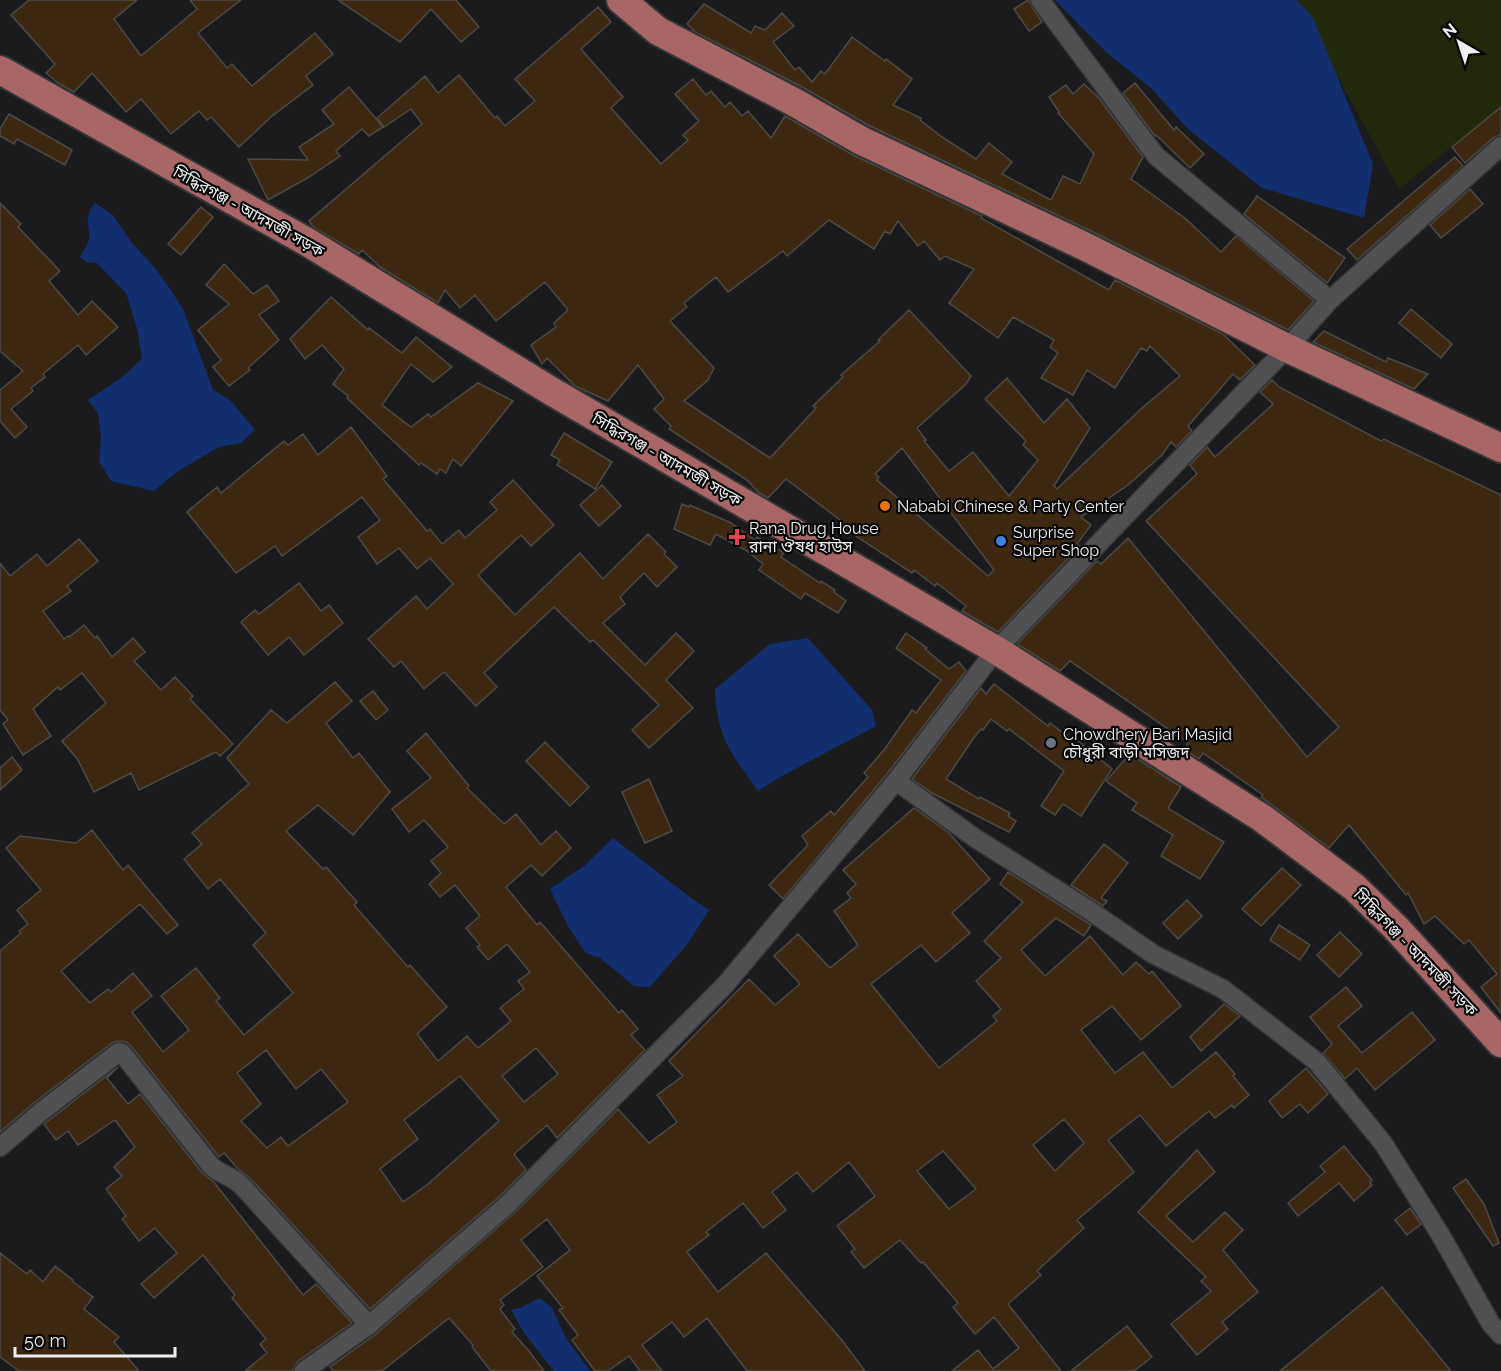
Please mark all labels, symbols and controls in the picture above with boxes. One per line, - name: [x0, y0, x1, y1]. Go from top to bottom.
- north arrow: [1429, 12, 1489, 72]
- text: N: [1439, 20, 1461, 42]
- street label: সিদ্ধিরগঞ্জ - আদমজী সড়ক: [169, 162, 328, 261]
- street label: সিদ্ধিরগঞ্জ - আদমজী সড়ক: [588, 408, 746, 511]
- place label: Nababi Chinese & Party Center: [897, 497, 1125, 516]
- marker: Nababi Chinese & Party Center: [878, 499, 892, 513]
- place label: Rana Drug House রানা ঔষধ হাউস: [748, 519, 879, 556]
- place label: Surprise Super Shop: [1013, 523, 1099, 560]
- marker: Rana Drug House রানা ঔষধ হাউস: [730, 530, 744, 544]
- marker: Surprise Super Shop: [994, 534, 1008, 548]
- place label: Chowdhery Bari Masjid চৌধুরী বাড়ী মসিজদ: [1063, 725, 1232, 762]
- marker: Chowdhery Bari Masjid চৌধুরী বাড়ী মসিজদ: [1044, 736, 1058, 750]
- street label: সিদ্ধিরগঞ্জ - আদমজী সড়ক: [1349, 884, 1482, 1021]
- scale bar: [15, 1320, 176, 1358]
- text: 50 m: [24, 1330, 66, 1351]

